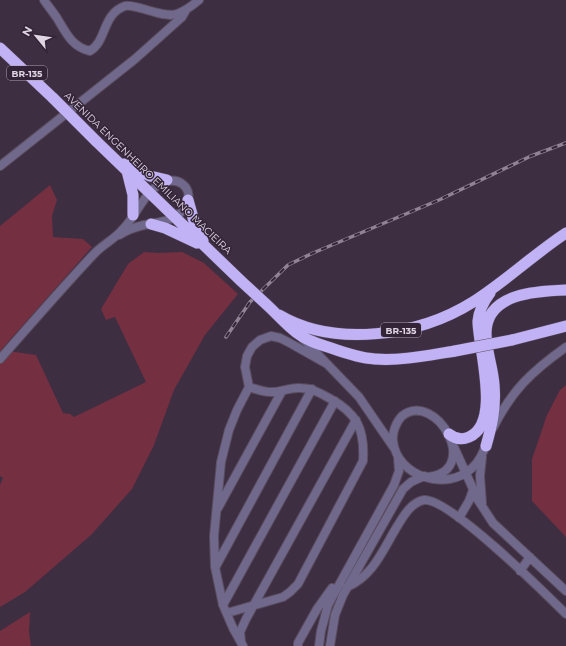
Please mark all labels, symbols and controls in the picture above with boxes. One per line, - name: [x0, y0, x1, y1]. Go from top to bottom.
- north arrow: [16, 16, 56, 56]
- text: N: [19, 24, 36, 38]
- road number: BR-135: [7, 66, 47, 80]
- street label: AVENIDA ENGENHEIRO EMILIANO MACIEIRA: [61, 89, 235, 258]
- road number: BR-135: [381, 323, 421, 337]

